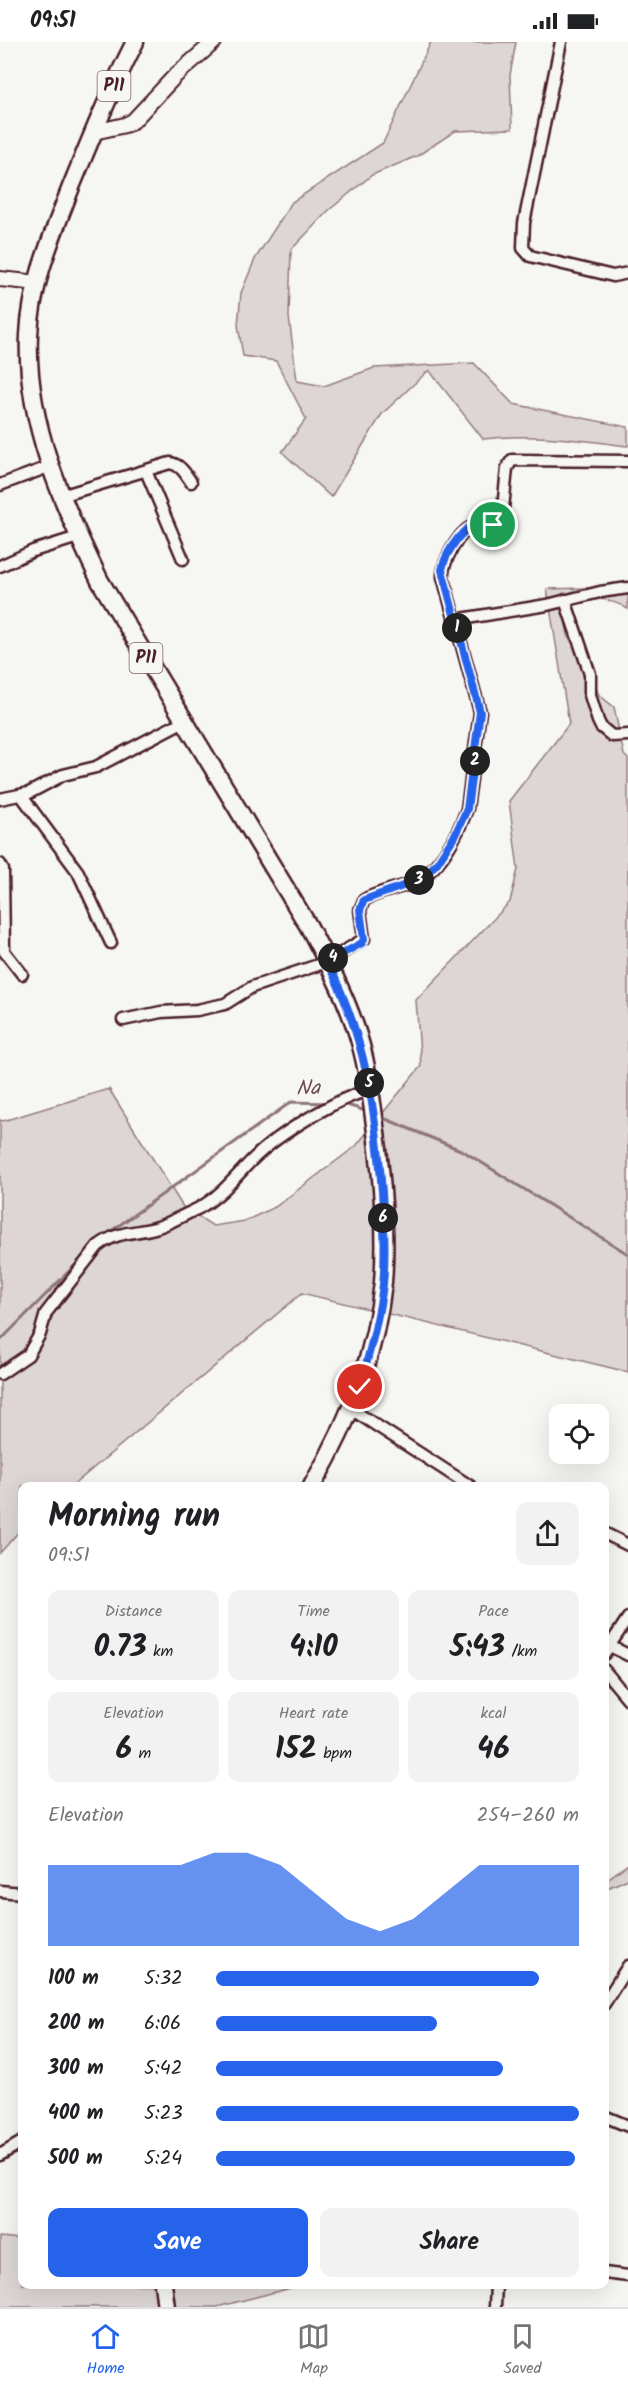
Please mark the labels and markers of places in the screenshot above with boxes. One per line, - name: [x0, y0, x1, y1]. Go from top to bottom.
- pin: [467, 499, 518, 550]
- pin: 1: [442, 613, 472, 643]
- pin: 2: [460, 746, 490, 776]
- pin: 3: [404, 865, 434, 895]
- pin: 4: [318, 943, 348, 973]
- pin: 5: [354, 1068, 384, 1098]
- pin: 6: [368, 1203, 398, 1233]
- pin: [334, 1361, 385, 1412]

